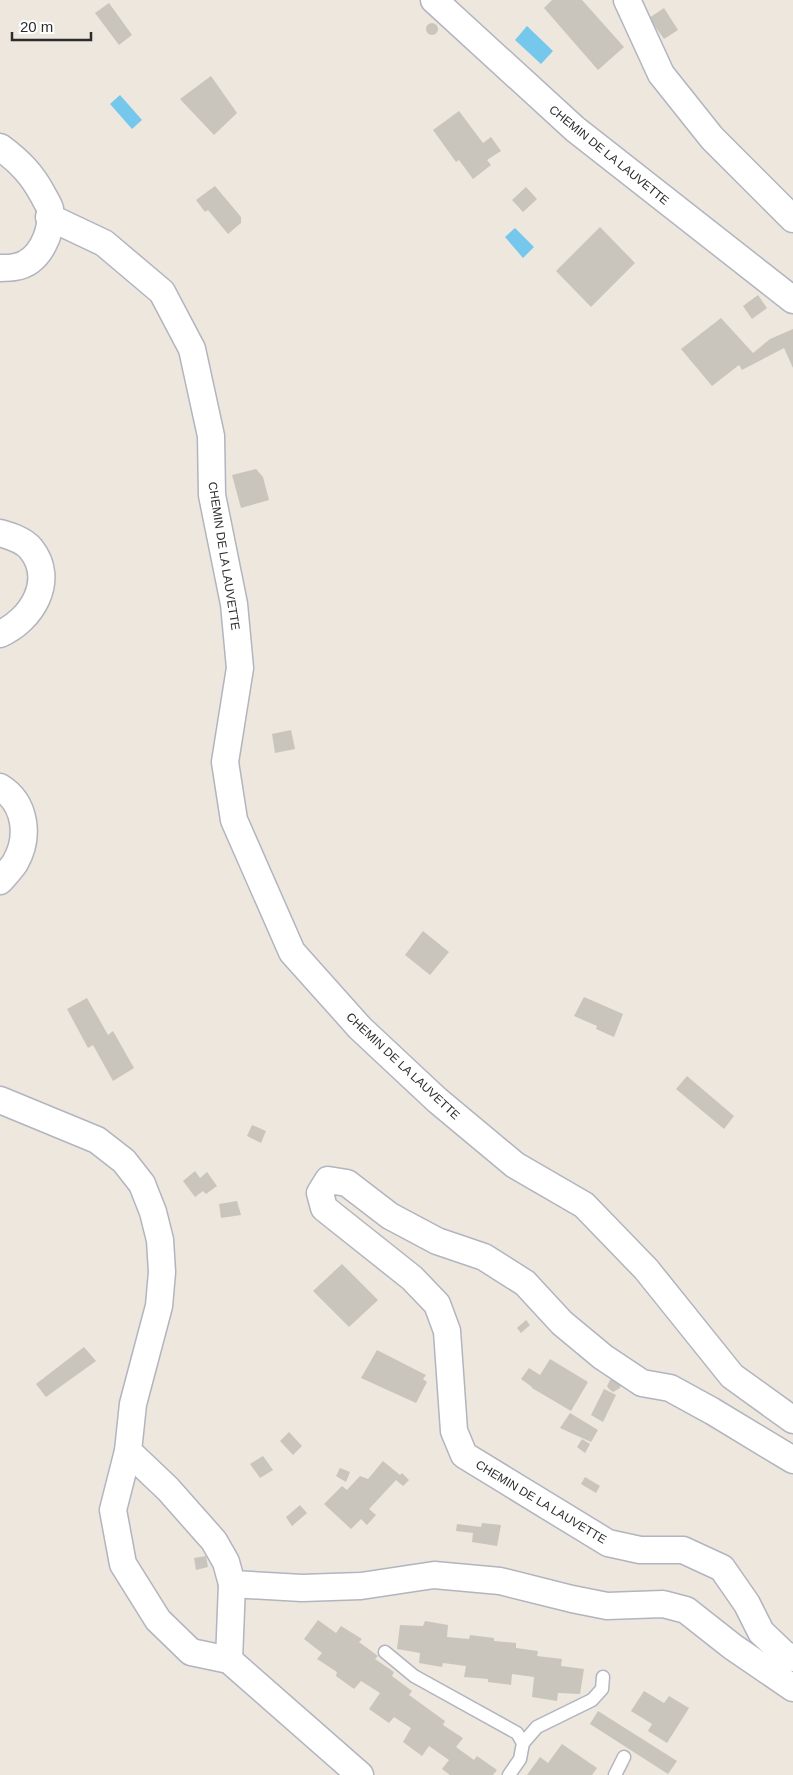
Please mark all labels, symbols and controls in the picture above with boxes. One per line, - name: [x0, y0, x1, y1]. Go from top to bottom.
- scale bar: [12, 10, 91, 42]
- text: 20 m: [20, 18, 53, 35]
- street label: CHEMIN DE LA LAUVETTE: [546, 102, 672, 208]
- street label: CHEMIN DE LA LAUVETTE: [205, 481, 243, 631]
- street label: CHEMIN DE LA LAUVETTE: [343, 1010, 463, 1122]
- street label: CHEMIN DE LA LAUVETTE: [473, 1457, 609, 1547]

